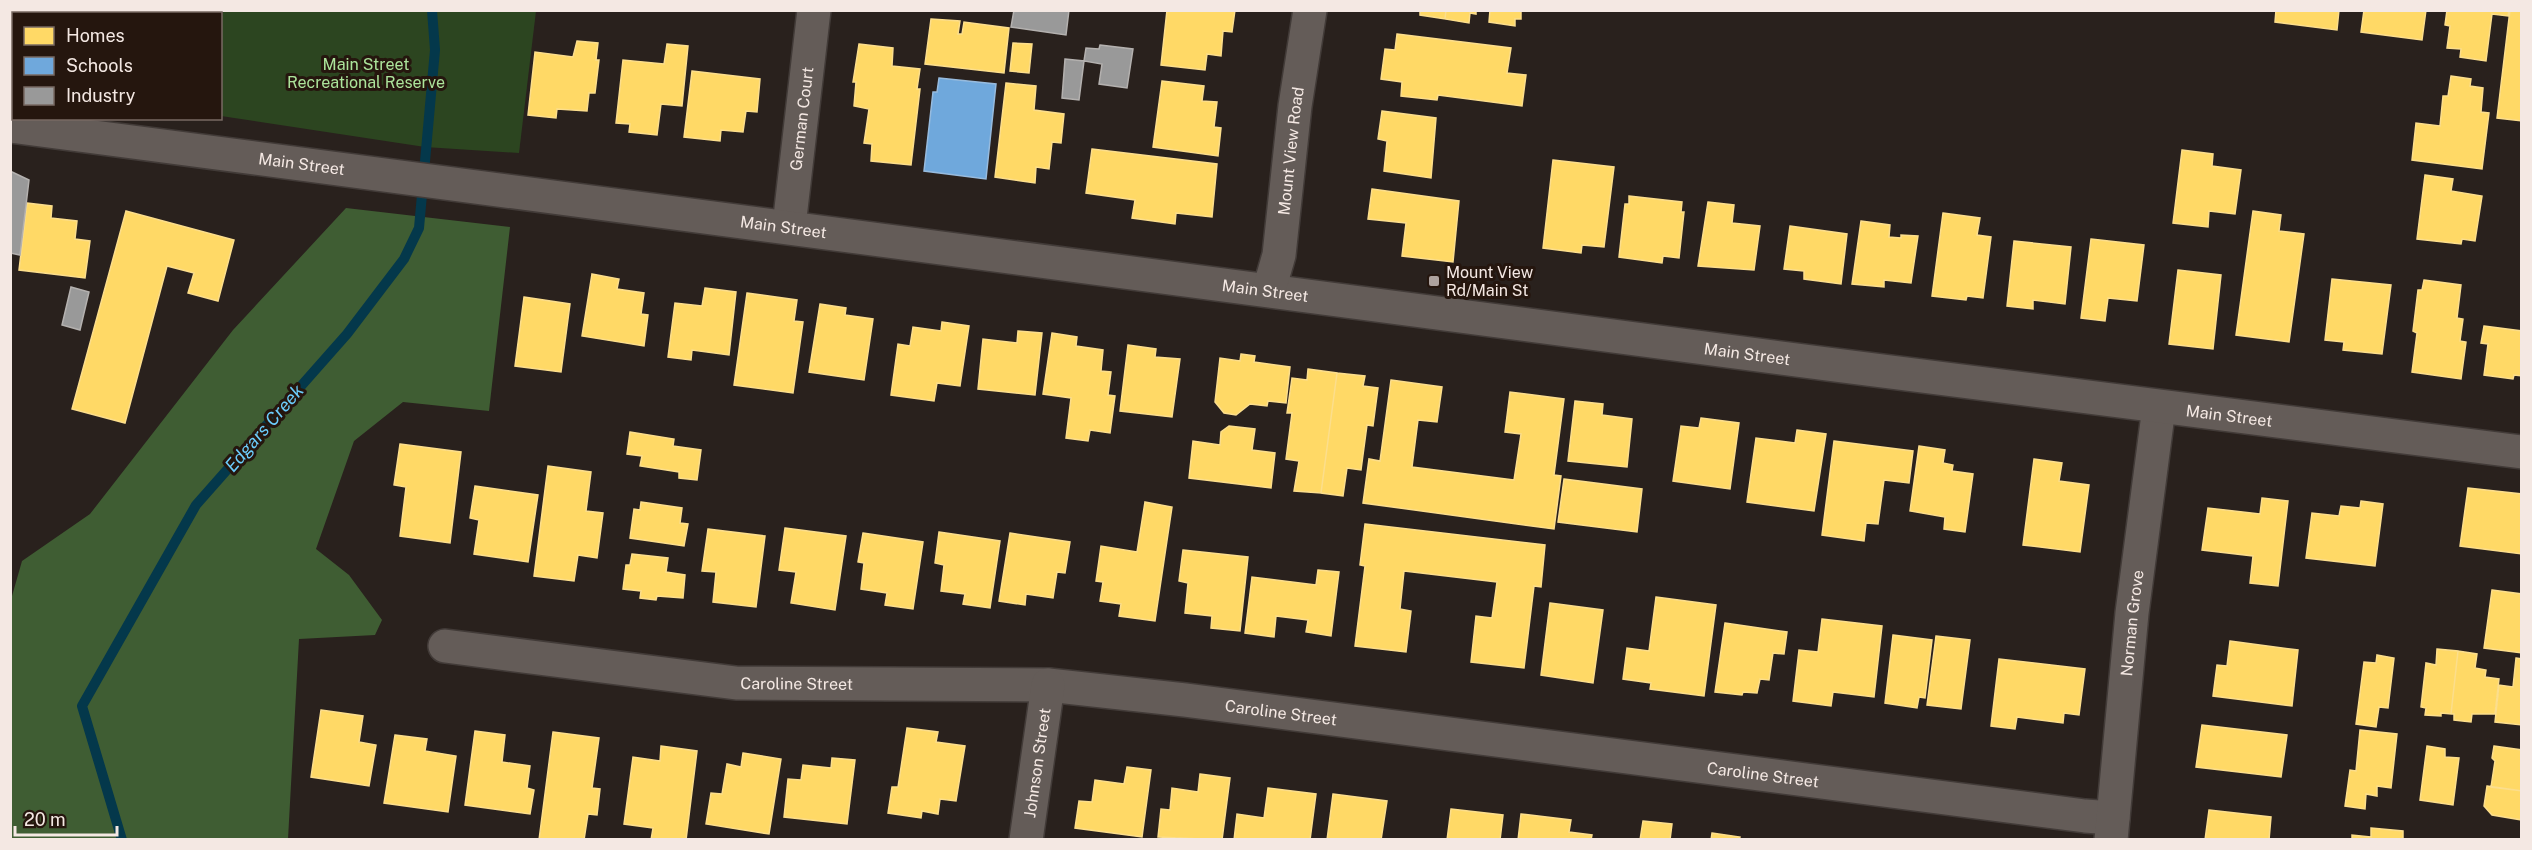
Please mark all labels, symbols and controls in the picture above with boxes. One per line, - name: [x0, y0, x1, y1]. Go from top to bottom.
- legend: [12, 12, 222, 120]
- text: Homes: [66, 25, 125, 46]
- text: Schools: [66, 55, 133, 76]
- park label: Main Street Recreational Reserve: [287, 55, 445, 92]
- street label: German Court: [786, 66, 817, 172]
- text: Industry: [66, 85, 136, 106]
- street label: Mount View Road: [1274, 85, 1307, 216]
- street label: Main Street: [257, 149, 346, 179]
- street label: Main Street: [739, 212, 828, 242]
- place label: Mount View Rd/Main St: [1446, 263, 1534, 300]
- marker: Mount View Rd/Main St: [1427, 274, 1441, 288]
- street label: Main Street: [1221, 275, 1310, 306]
- street label: Main Street: [1703, 339, 1792, 369]
- water label: Edgars Creek: [220, 380, 308, 476]
- street label: Main Street: [2185, 401, 2274, 430]
- street label: Norman Grove: [2117, 569, 2147, 677]
- street label: Caroline Street: [740, 674, 853, 693]
- street label: Caroline Street: [1224, 696, 1338, 729]
- street label: Johnson Street: [1020, 707, 1054, 819]
- street label: Caroline Street: [1706, 758, 1820, 791]
- scale bar: [15, 799, 117, 837]
- text: 20 m: [24, 809, 66, 830]

